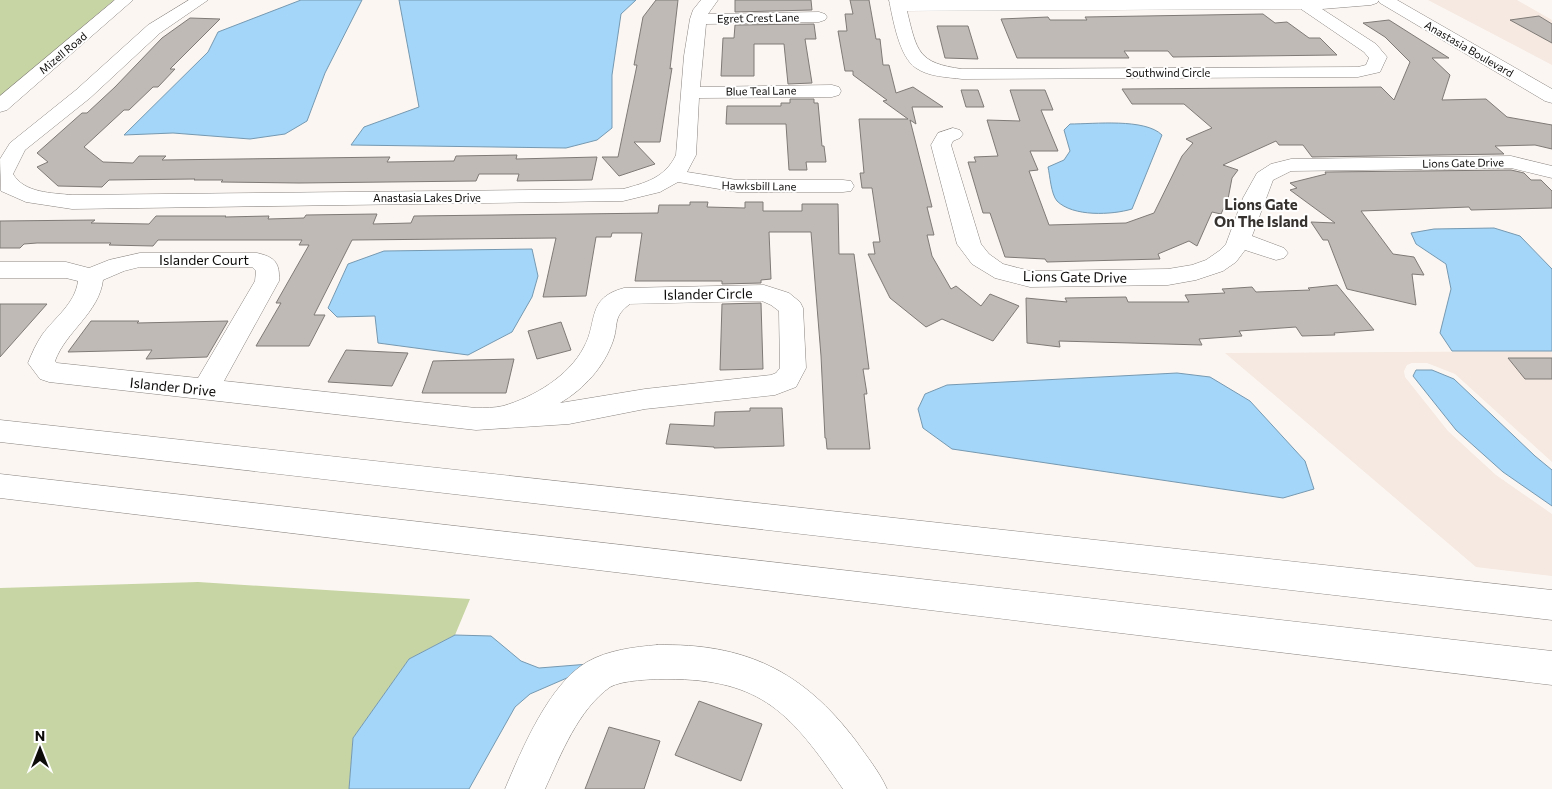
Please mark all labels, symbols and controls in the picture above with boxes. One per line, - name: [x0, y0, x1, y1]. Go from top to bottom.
- street label: Egret Crest Lane: [717, 10, 799, 25]
- street label: Anastasia Boulevard: [1422, 18, 1516, 79]
- street label: Mizell Road: [36, 29, 89, 76]
- street label: Southwind Circle: [1126, 66, 1211, 79]
- street label: Blue Teal Lane: [726, 83, 797, 98]
- street label: Lions Gate Drive: [1422, 155, 1504, 170]
- street label: Hawksbill Lane: [721, 178, 797, 193]
- street label: Anastasia Lakes Drive: [373, 191, 481, 204]
- district label: Lions Gate On The Island: [1214, 195, 1308, 230]
- street label: Islander Court: [159, 251, 249, 268]
- street label: Lions Gate Drive: [1023, 267, 1127, 286]
- street label: Islander Circle: [663, 284, 753, 303]
- street label: Islander Drive: [129, 374, 217, 399]
- north arrow: [15, 724, 65, 774]
- text: N: [35, 727, 45, 744]

